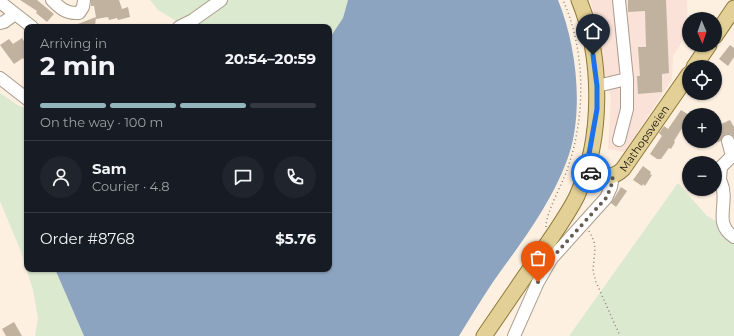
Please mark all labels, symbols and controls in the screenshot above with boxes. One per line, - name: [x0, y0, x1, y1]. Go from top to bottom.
- north arrow: [682, 12, 722, 52]
- map controls: [682, 12, 722, 196]
- pin: [576, 14, 610, 55]
- icon: home: [582, 20, 604, 42]
- text: Arriving in: [40, 35, 107, 51]
- text: 20:54–20:59: [225, 49, 316, 68]
- text: 2 min: [40, 50, 116, 82]
- button: locate: [682, 60, 722, 100]
- street label: Mathopsveien: [616, 102, 672, 174]
- button: +: [682, 108, 722, 148]
- text: On the way · 100 m: [40, 114, 163, 130]
- courier: [571, 153, 611, 193]
- button: person: [40, 156, 82, 198]
- button: chat: [222, 156, 264, 198]
- button: phone: [274, 156, 316, 198]
- button: −: [682, 156, 722, 196]
- text: Sam: [92, 159, 127, 178]
- icon: car: [580, 162, 602, 184]
- text: Courier · 4.8: [92, 178, 170, 194]
- text: Order #8768: [40, 229, 135, 248]
- text: $5.76: [275, 229, 316, 248]
- pin: [521, 241, 555, 282]
- icon: bag: [527, 247, 549, 269]

